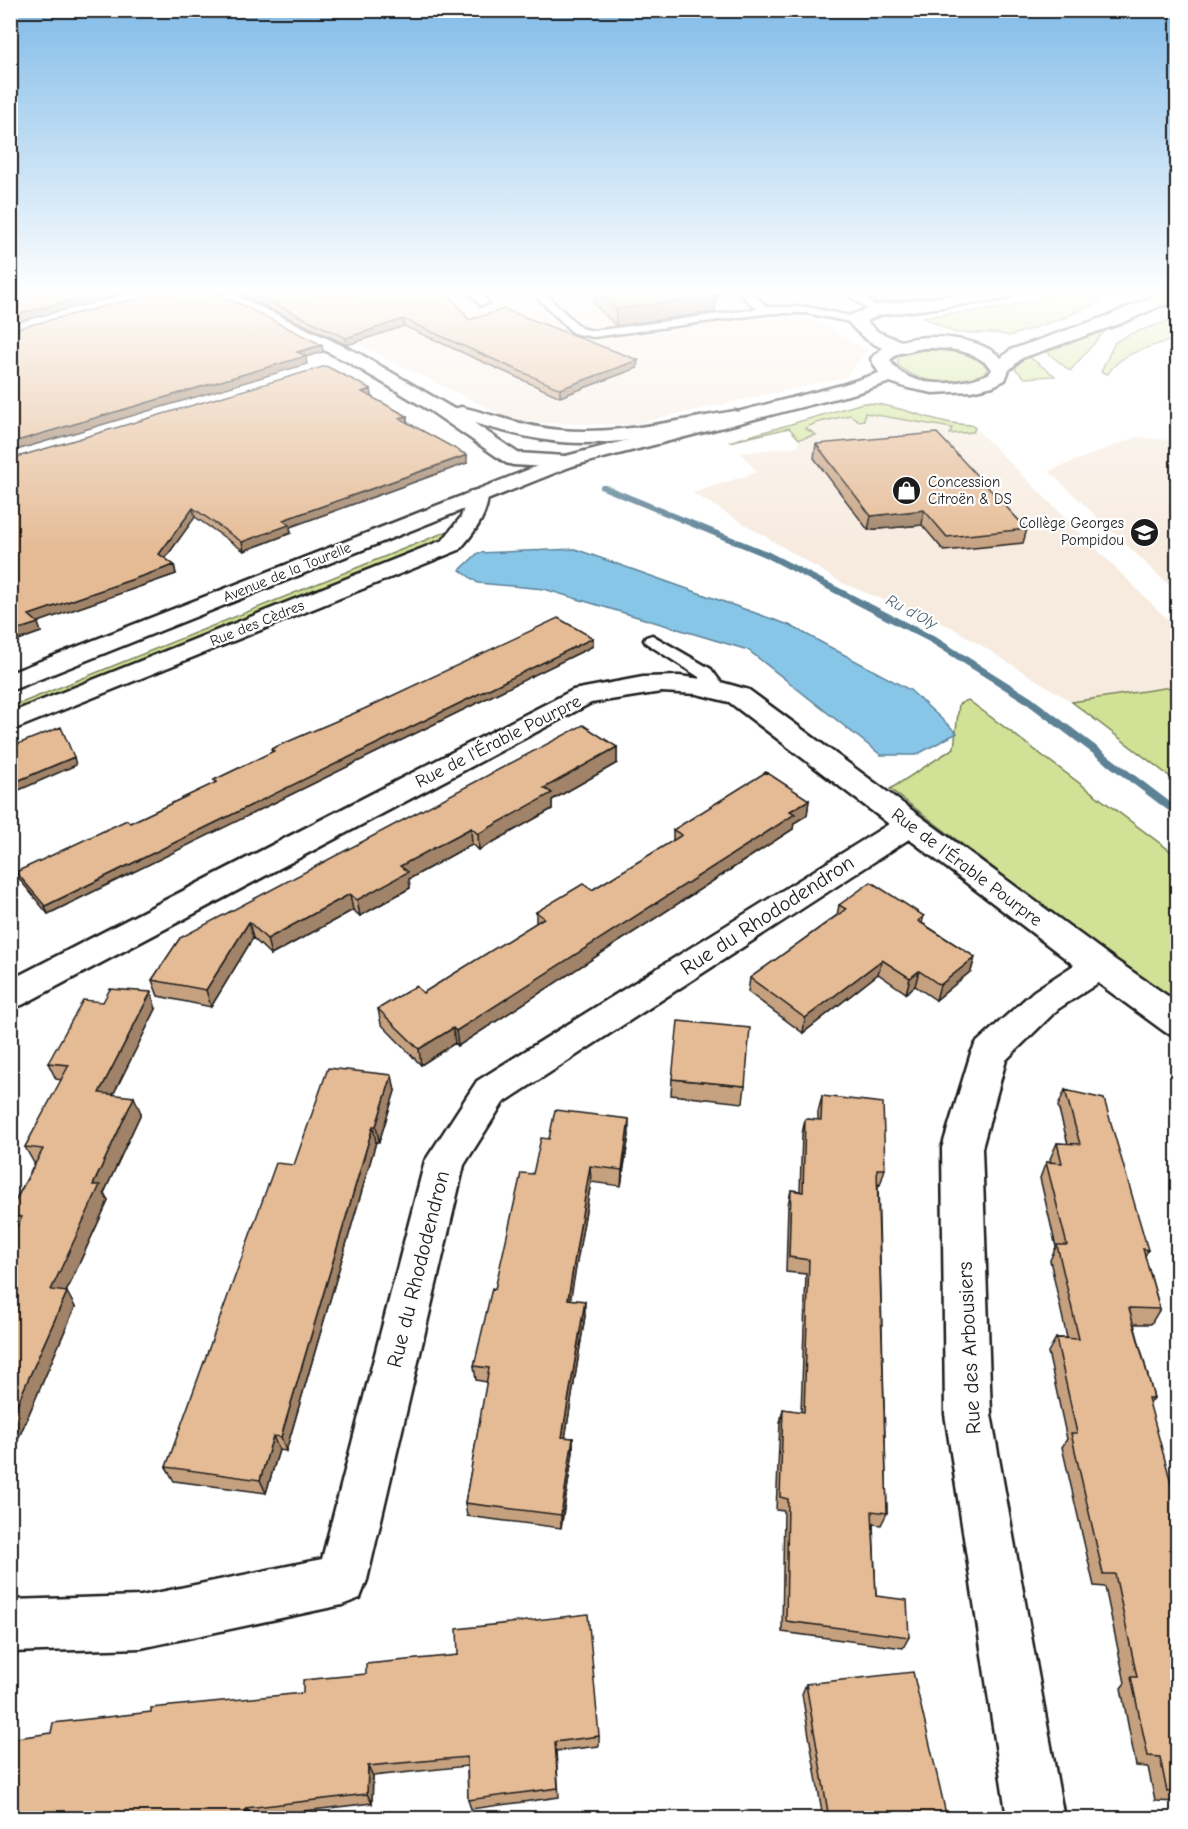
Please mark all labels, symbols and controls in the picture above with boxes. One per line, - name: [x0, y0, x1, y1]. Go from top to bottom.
- place label: Concession Citroën & DS: [928, 473, 1012, 508]
- shop icon: Concession Citroën & DS: [891, 475, 923, 507]
- place label: Collège Georges Pompidou: [1019, 514, 1124, 549]
- school or university icon: Collège Georges Pompidou: [1129, 516, 1161, 548]
- street label: Avenue de la Tourelle: [220, 538, 354, 606]
- water label: Ru d'Oly: [883, 591, 941, 633]
- street label: Rue des Cèdres: [207, 596, 307, 650]
- street label: Rue de l'Érable Pourpre: [411, 690, 585, 792]
- street label: Rue de l'Érable Pourpre: [887, 803, 1047, 931]
- street label: Rue du Rhododendron: [676, 850, 858, 980]
- street label: Rue du Rhododendron: [382, 1168, 454, 1370]
- street label: Rue des Arbousiers: [952, 1261, 986, 1435]

